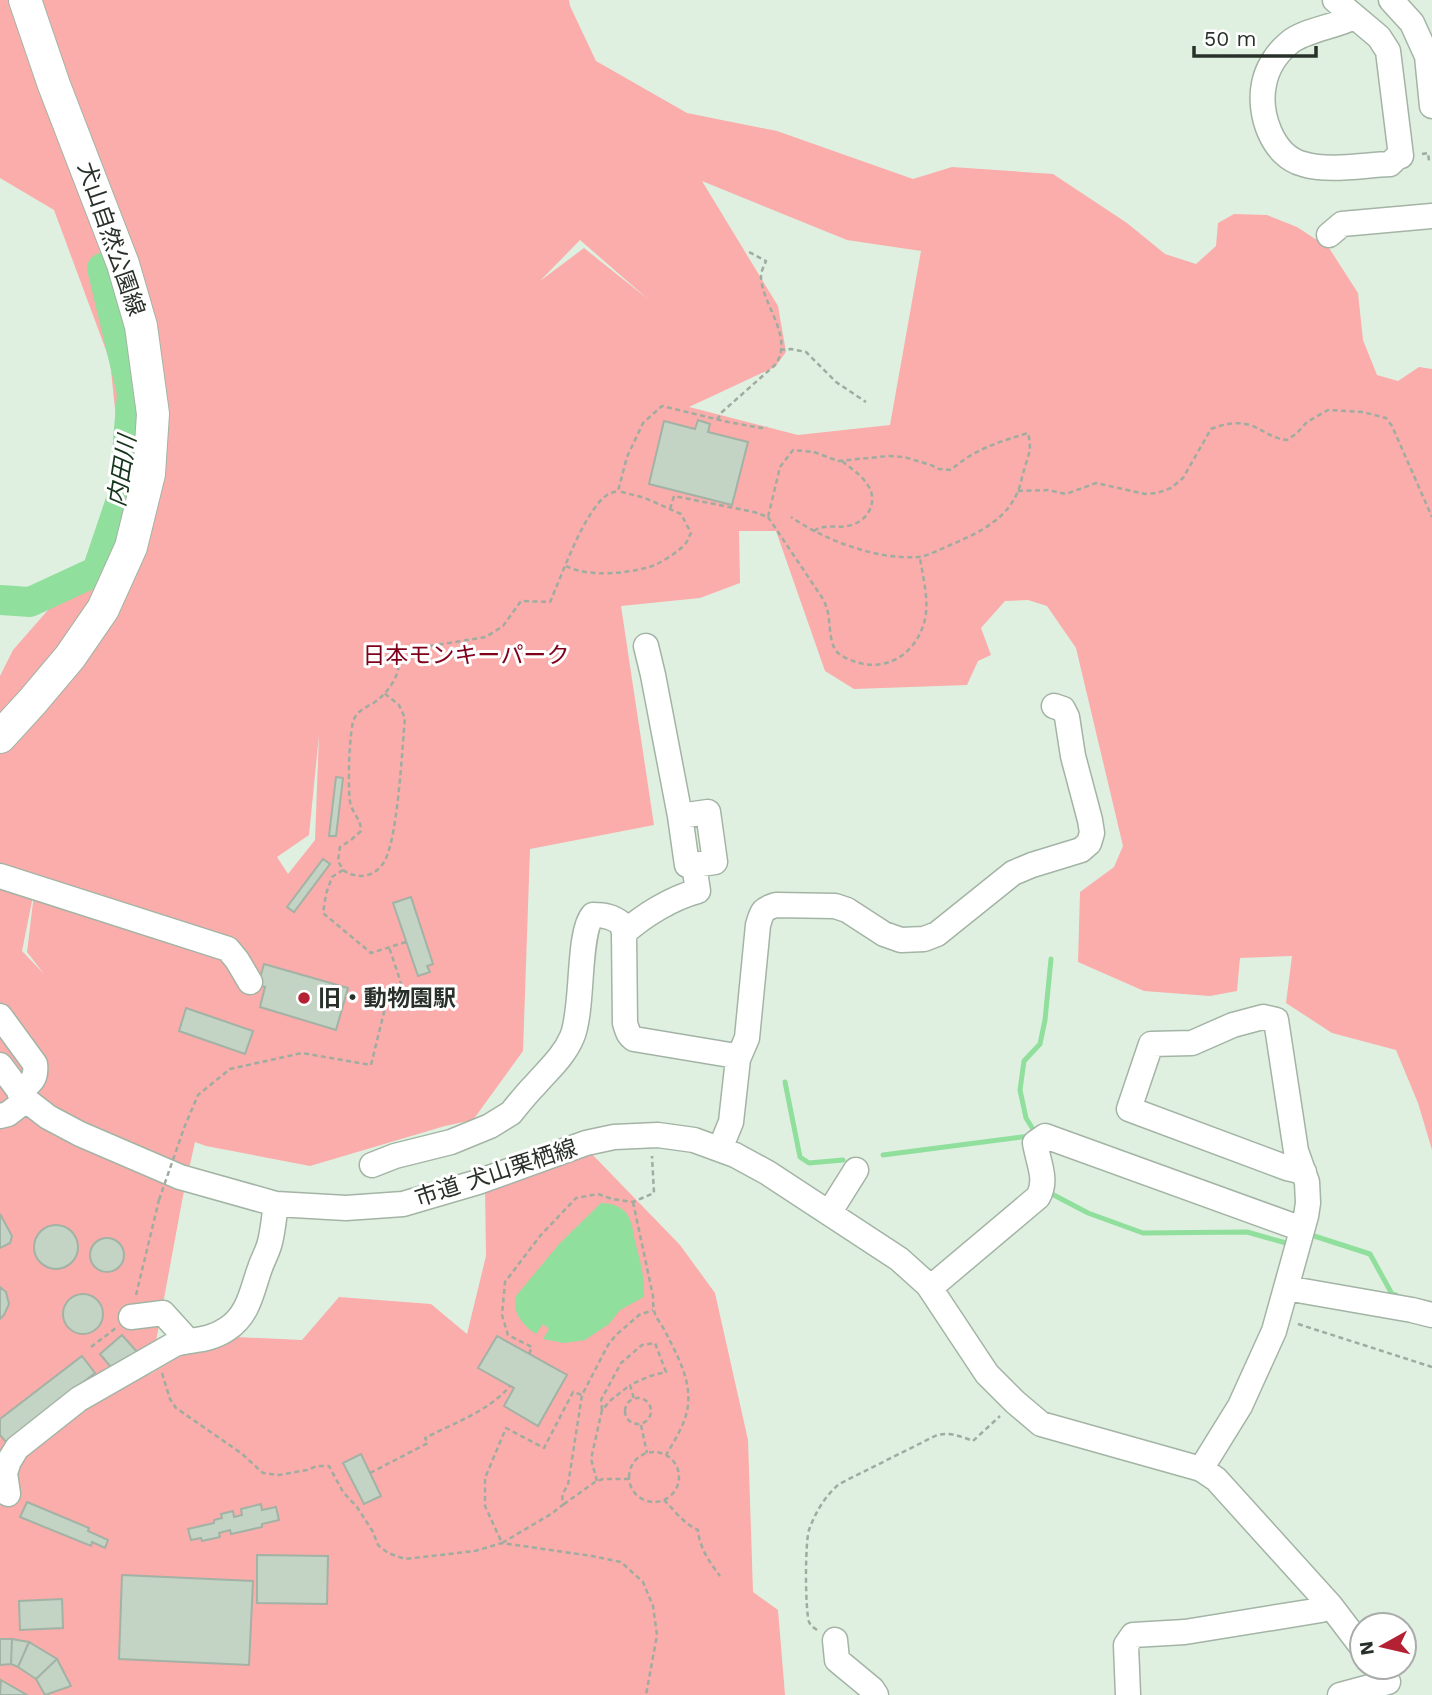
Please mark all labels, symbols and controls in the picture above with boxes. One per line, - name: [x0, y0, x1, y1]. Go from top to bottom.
- scale bar: [1194, 14, 1316, 58]
- text: 50 m: [1204, 26, 1256, 51]
- street label: 犬山自然公園線: [72, 158, 150, 320]
- water label: 内田川: [103, 430, 142, 509]
- park label: 日本モンキーパーク: [363, 642, 569, 669]
- place label: 旧・動物園駅: [318, 985, 456, 1012]
- marker: 旧・動物園駅: [296, 990, 312, 1006]
- street label: 市道 犬山栗栖線: [412, 1134, 580, 1212]
- north arrow: [1348, 1611, 1418, 1681]
- text: N: [1354, 1640, 1379, 1657]

